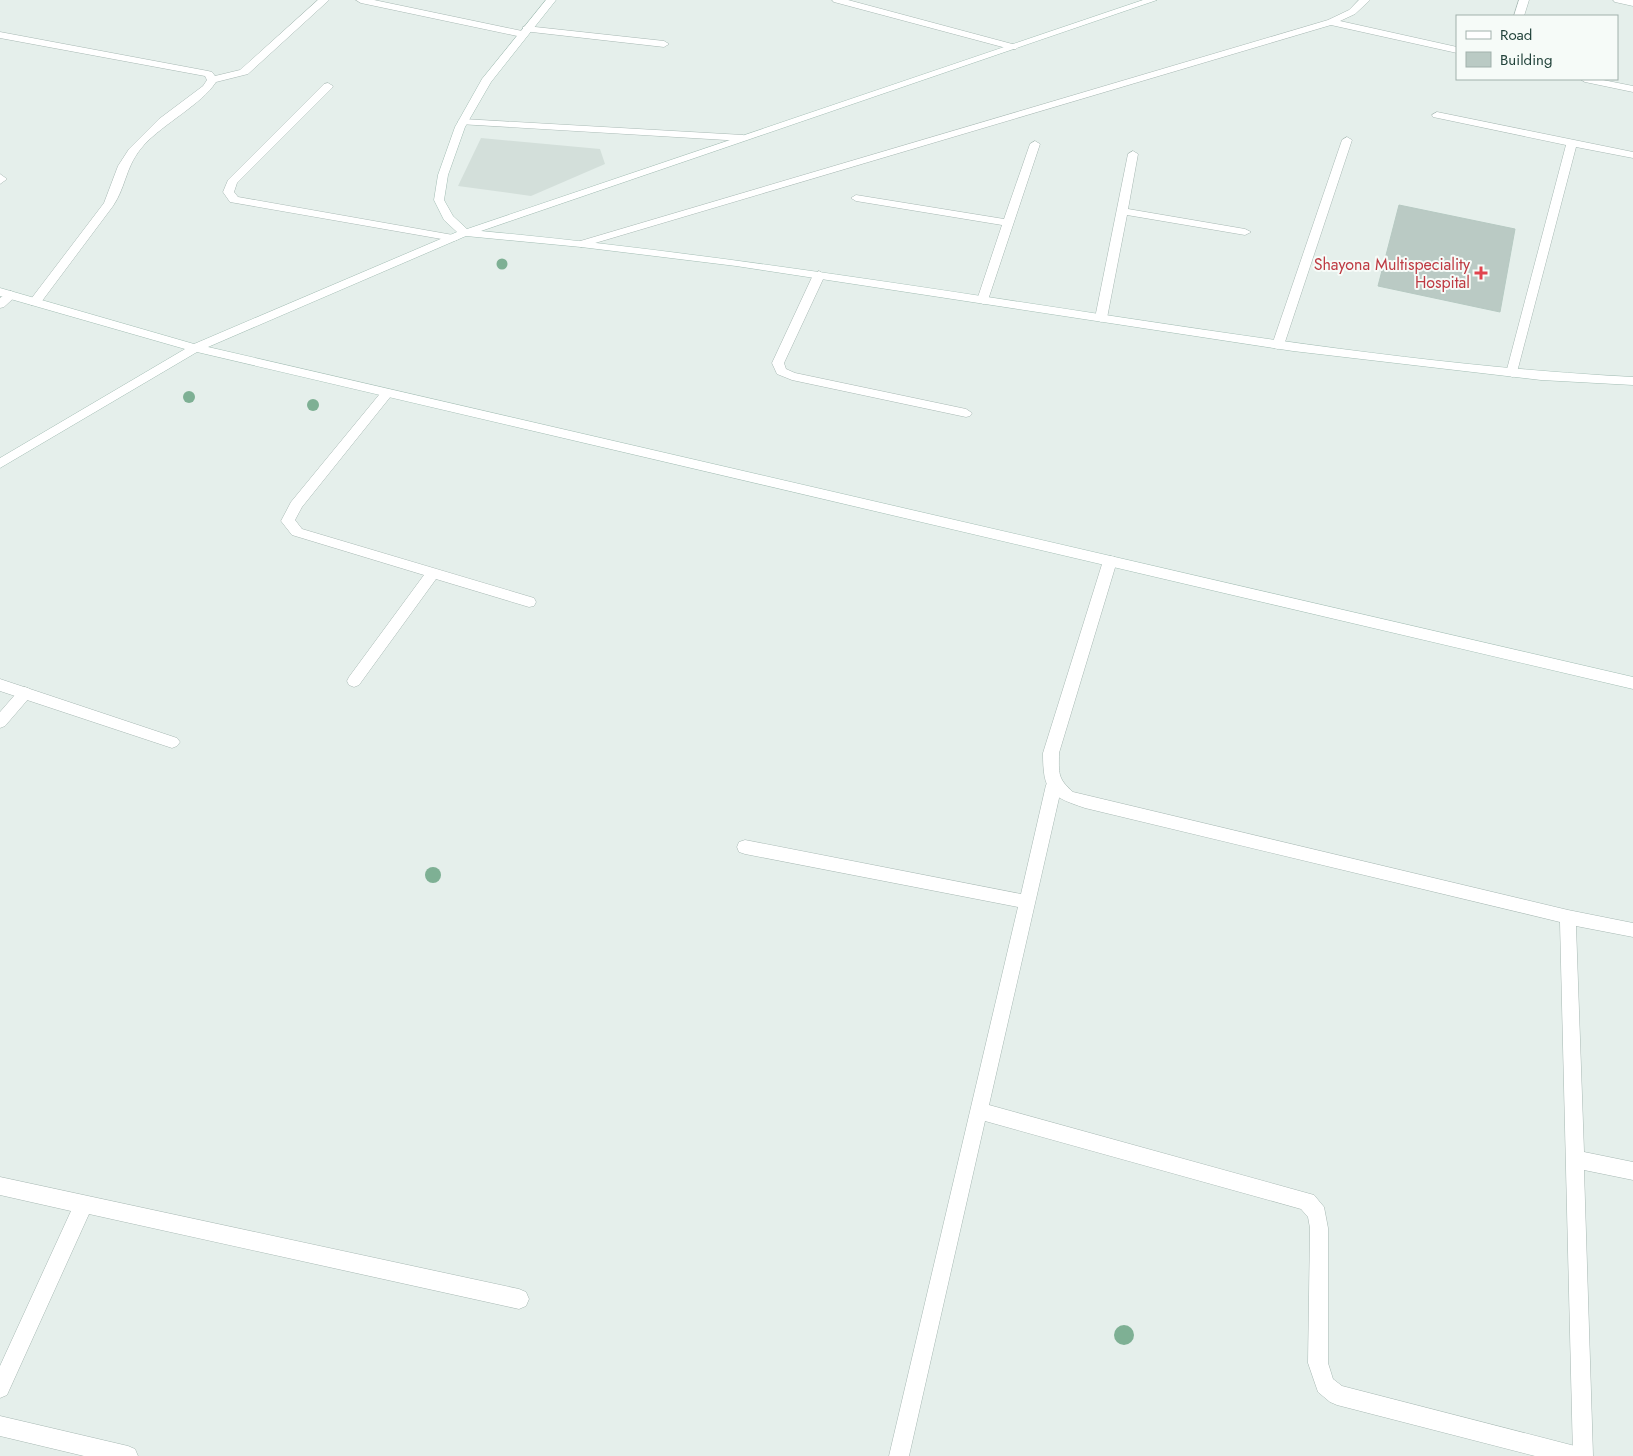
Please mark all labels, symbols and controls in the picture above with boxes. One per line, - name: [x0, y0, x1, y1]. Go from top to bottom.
- legend: [1456, 15, 1618, 80]
- text: Road: [1500, 24, 1532, 46]
- text: Building: [1500, 49, 1552, 71]
- place label: Shayona Multispeciality Hospital: [1314, 253, 1471, 294]
- marker: Shayona Multispeciality Hospital: [1474, 266, 1488, 280]

